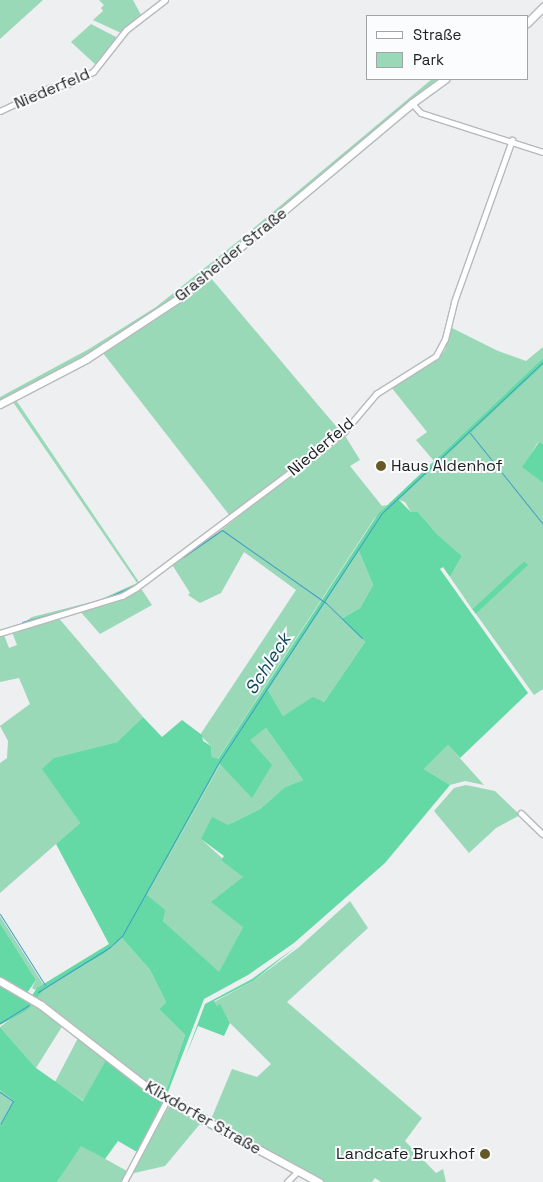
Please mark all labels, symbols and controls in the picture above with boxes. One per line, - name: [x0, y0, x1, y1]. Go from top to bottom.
- legend: [366, 15, 528, 80]
- text: Straße: [413, 25, 461, 44]
- text: Park: [413, 50, 444, 69]
- street label: Niederfeld: [11, 64, 93, 114]
- street label: Grasheider Straße: [171, 204, 291, 306]
- street label: Niederfeld: [284, 414, 358, 480]
- place label: Haus Aldenhof: [391, 456, 503, 476]
- marker: Haus Aldenhof: [375, 460, 387, 472]
- water label: Schleck: [240, 629, 296, 699]
- street label: Klixdorfer Straße: [142, 1077, 264, 1159]
- place label: Landcafe Bruxhof: [336, 1144, 475, 1164]
- marker: Landcafe Bruxhof: [479, 1148, 491, 1160]

